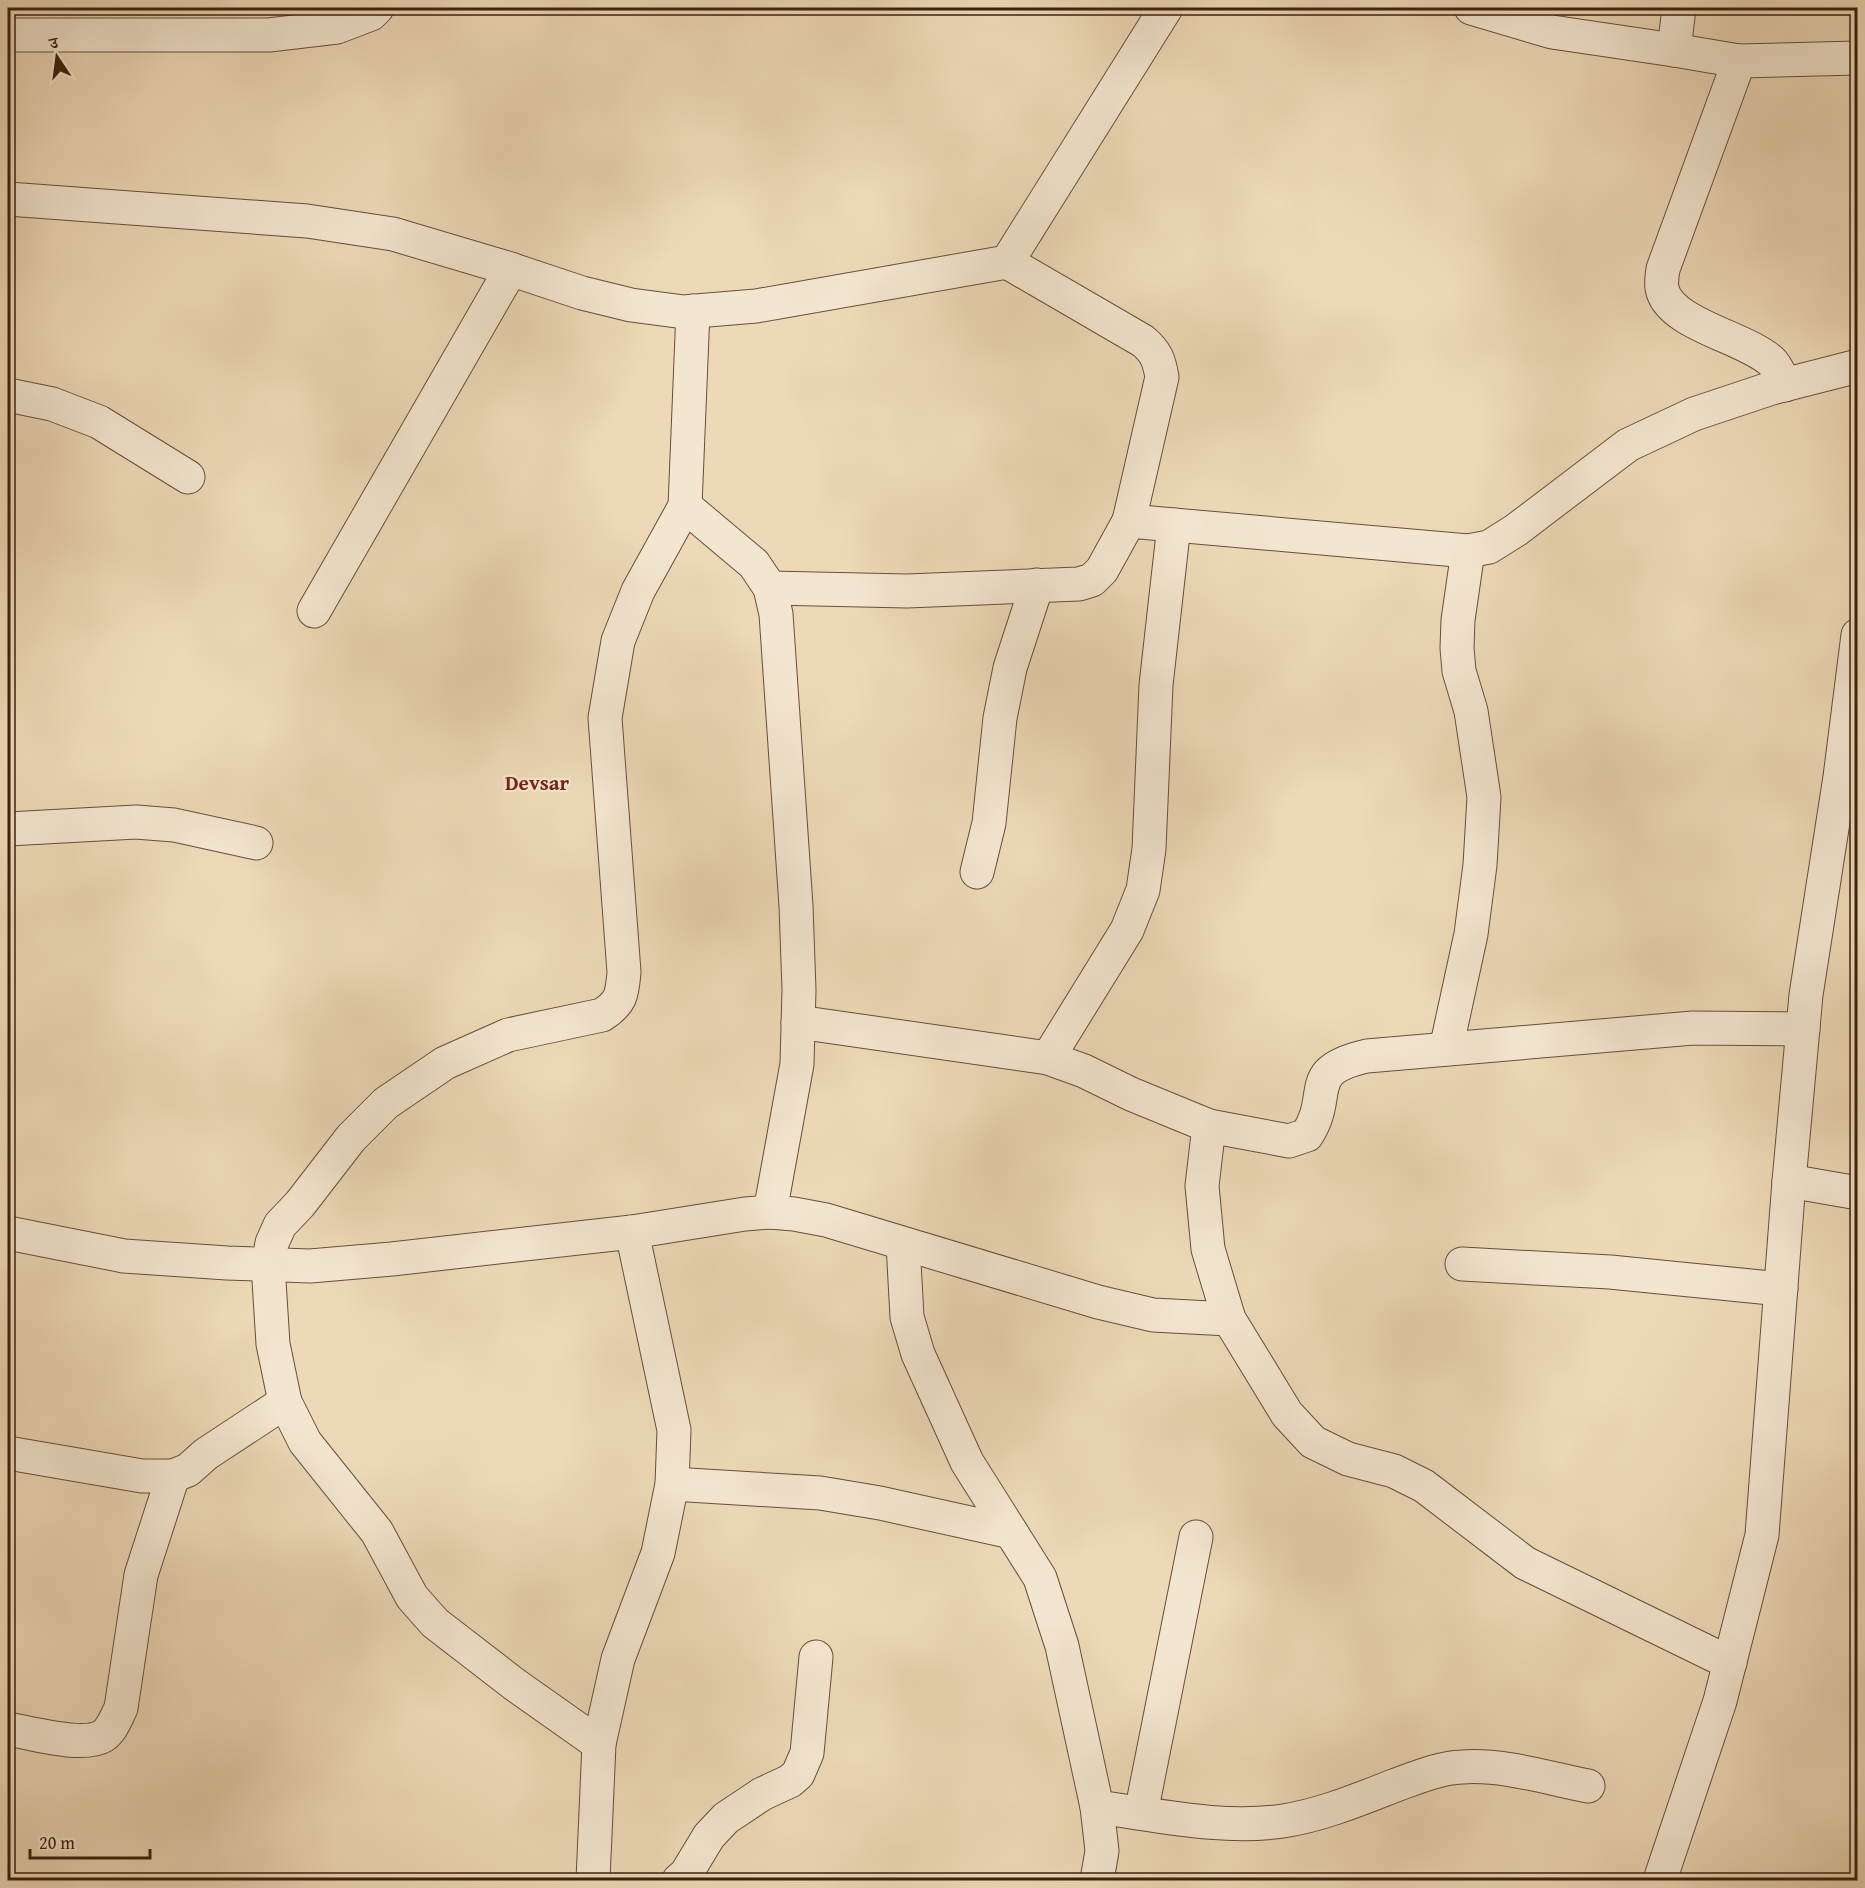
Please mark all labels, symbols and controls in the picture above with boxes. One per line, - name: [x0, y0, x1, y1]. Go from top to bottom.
- north arrow: [27, 27, 87, 87]
- text: उ: [46, 29, 62, 55]
- district label: Devsar: [505, 767, 569, 798]
- scale bar: [30, 1822, 150, 1860]
- text: 20 m: [39, 1829, 75, 1856]

